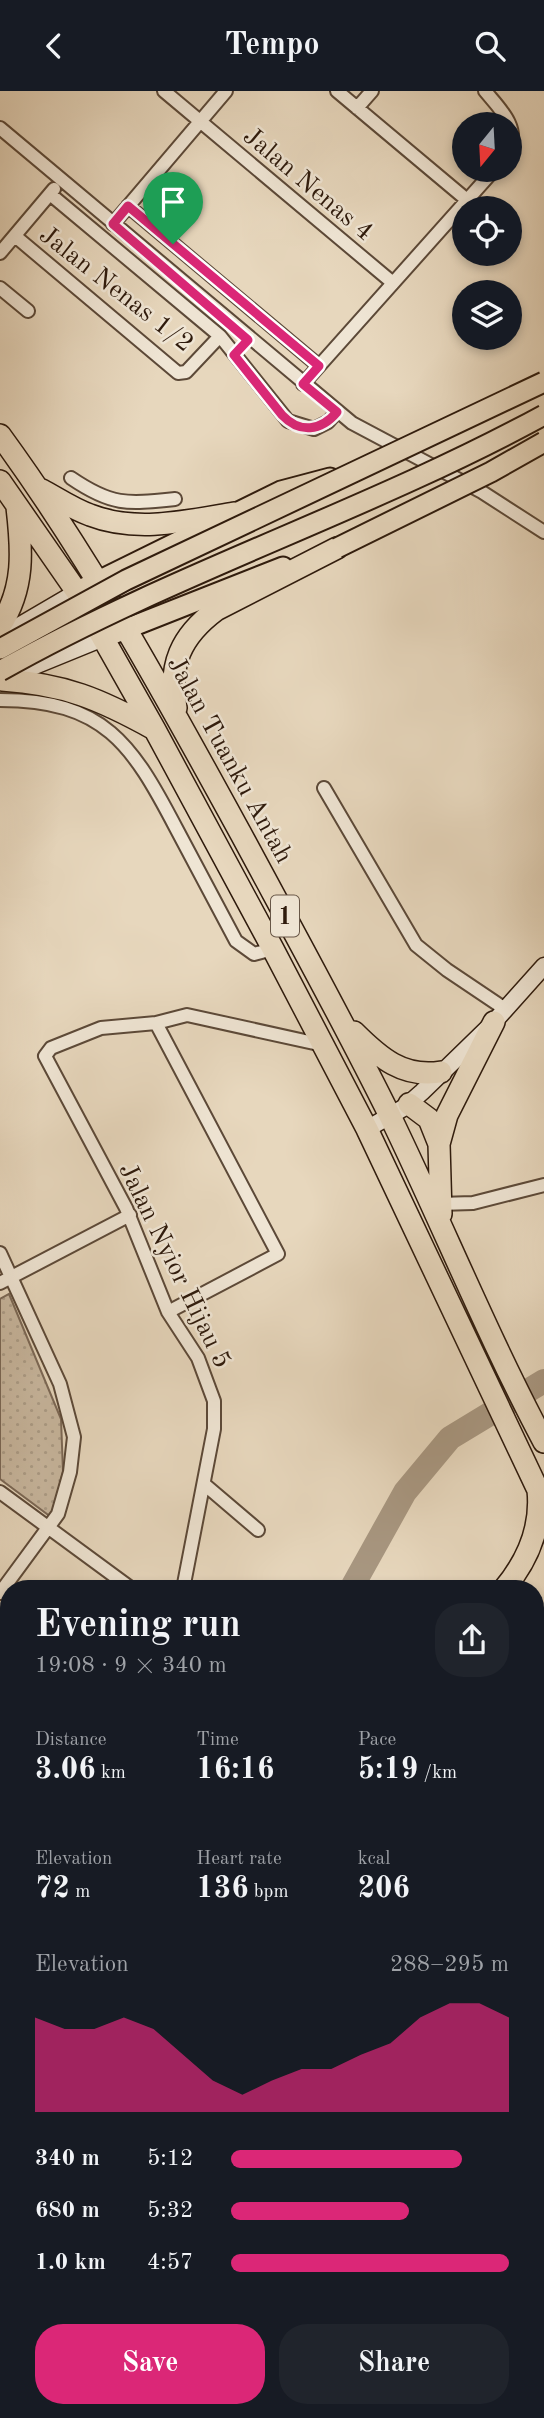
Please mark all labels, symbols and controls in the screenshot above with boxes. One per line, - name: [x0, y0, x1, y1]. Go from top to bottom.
- icon: back: [35, 27, 73, 65]
- icon: search: [471, 27, 509, 65]
- text: Tempo: [224, 30, 320, 62]
- north arrow: [452, 112, 522, 182]
- map controls: [452, 112, 522, 350]
- street label: Jalan Nenas 4: [238, 123, 378, 246]
- pin: [143, 172, 203, 244]
- icon: arrive: [154, 183, 192, 221]
- button: locate: [452, 196, 522, 266]
- street label: Jalan Nenas 1/2: [34, 222, 198, 357]
- button: layers: [452, 280, 522, 350]
- street label: Jalan Tuanku Antah: [162, 652, 297, 868]
- road number: 1: [271, 895, 299, 937]
- street label: Jalan Nyior Hijau 5: [113, 1159, 235, 1373]
- button: share: [435, 1603, 509, 1677]
- text: Evening run: [35, 1607, 241, 1645]
- text: 19:08 · 9 × 340 m: [35, 1654, 227, 1677]
- text: Distance: [35, 1731, 107, 1750]
- text: Time: [196, 1731, 239, 1750]
- text: Pace: [358, 1731, 396, 1750]
- text: 3.06: [35, 1755, 96, 1785]
- text: 16:16: [196, 1755, 274, 1785]
- text: 5:19: [358, 1755, 418, 1785]
- text: km: [96, 1764, 126, 1783]
- text: /km: [418, 1764, 457, 1783]
- text: Elevation: [35, 1850, 112, 1869]
- text: Heart rate: [196, 1850, 282, 1869]
- text: kcal: [358, 1850, 390, 1869]
- text: 72: [35, 1874, 70, 1904]
- text: 136: [196, 1874, 249, 1904]
- text: 206: [358, 1874, 410, 1904]
- text: m: [70, 1883, 90, 1902]
- text: bpm: [249, 1883, 289, 1902]
- text: Elevation: [35, 1953, 129, 1976]
- text: 288–295 m: [390, 1953, 509, 1976]
- text: 340 m: [35, 2147, 100, 2170]
- text: 5:12: [147, 2147, 193, 2170]
- text: 680 m: [35, 2199, 100, 2222]
- text: 5:32: [147, 2199, 193, 2222]
- text: 1.0 km: [35, 2251, 106, 2274]
- text: 4:57: [147, 2251, 193, 2274]
- button: Save: [35, 2324, 265, 2404]
- button: Share: [279, 2324, 509, 2404]

